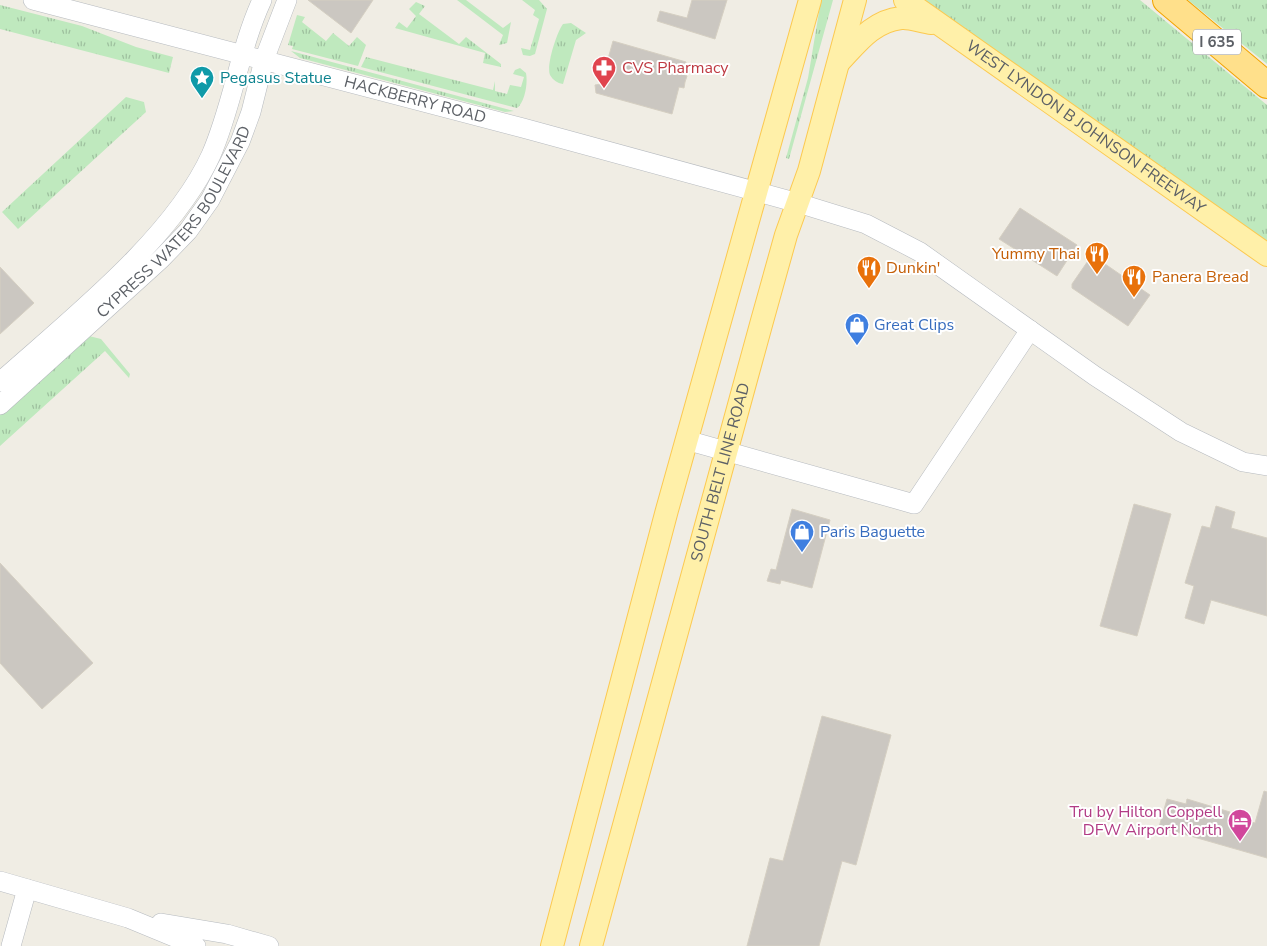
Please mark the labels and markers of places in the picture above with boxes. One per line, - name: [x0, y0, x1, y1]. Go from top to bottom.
- pharmacy icon: CVS Pharmacy: [591, 55, 617, 89]
- place label: CVS Pharmacy: [622, 57, 729, 79]
- place icon: Pegasus Statue: [189, 65, 215, 99]
- place label: Pegasus Statue: [220, 67, 332, 89]
- restaurant icon: Yummy Thai: [1084, 241, 1110, 275]
- place label: Yummy Thai: [991, 243, 1080, 265]
- restaurant icon: Dunkin': [856, 255, 882, 289]
- place label: Dunkin': [886, 257, 940, 279]
- restaurant icon: Panera Bread: [1121, 264, 1147, 298]
- place label: Panera Bread: [1152, 266, 1249, 288]
- shop icon: Great Clips: [844, 312, 870, 346]
- place label: Great Clips: [874, 314, 954, 336]
- shop icon: Paris Baguette: [789, 519, 815, 553]
- place label: Paris Baguette: [820, 521, 925, 543]
- place label: Tru by Hilton Coppell DFW Airport North: [1069, 801, 1222, 841]
- hotel icon: Tru by Hilton Coppell DFW Airport North: [1227, 808, 1253, 842]

